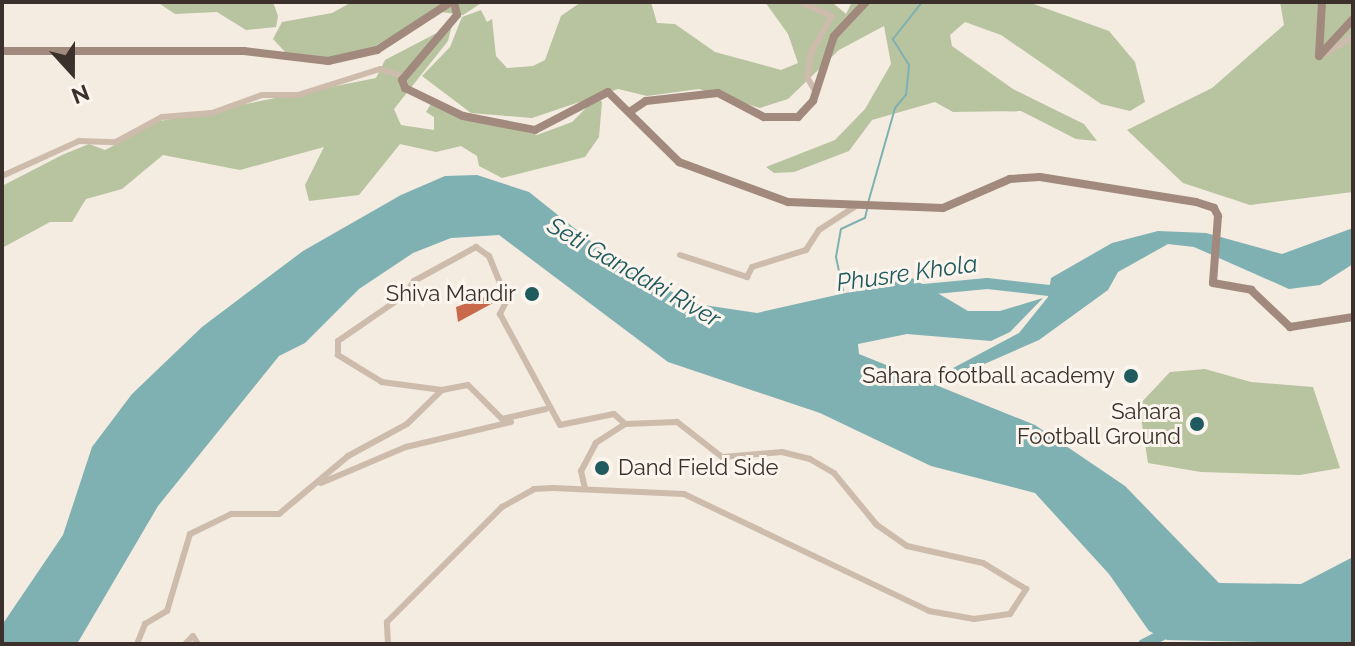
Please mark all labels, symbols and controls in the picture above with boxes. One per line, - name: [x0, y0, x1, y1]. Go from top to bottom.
- north arrow: [32, 32, 112, 112]
- text: N: [68, 79, 93, 110]
- water label: Seti Gandaki River: [542, 211, 726, 333]
- water label: Phusre Khola: [835, 249, 979, 297]
- place label: Shiva Mandir: [386, 281, 516, 307]
- marker: Shiva Mandir: [523, 285, 541, 303]
- place label: Sahara football academy: [862, 363, 1115, 389]
- marker: Sahara football academy: [1122, 367, 1140, 385]
- place label: Sahara Football Ground: [1016, 398, 1181, 450]
- marker: Sahara Football Ground: [1188, 415, 1206, 433]
- place label: Dand Field Side: [618, 455, 778, 481]
- marker: Dand Field Side: [593, 459, 611, 477]

